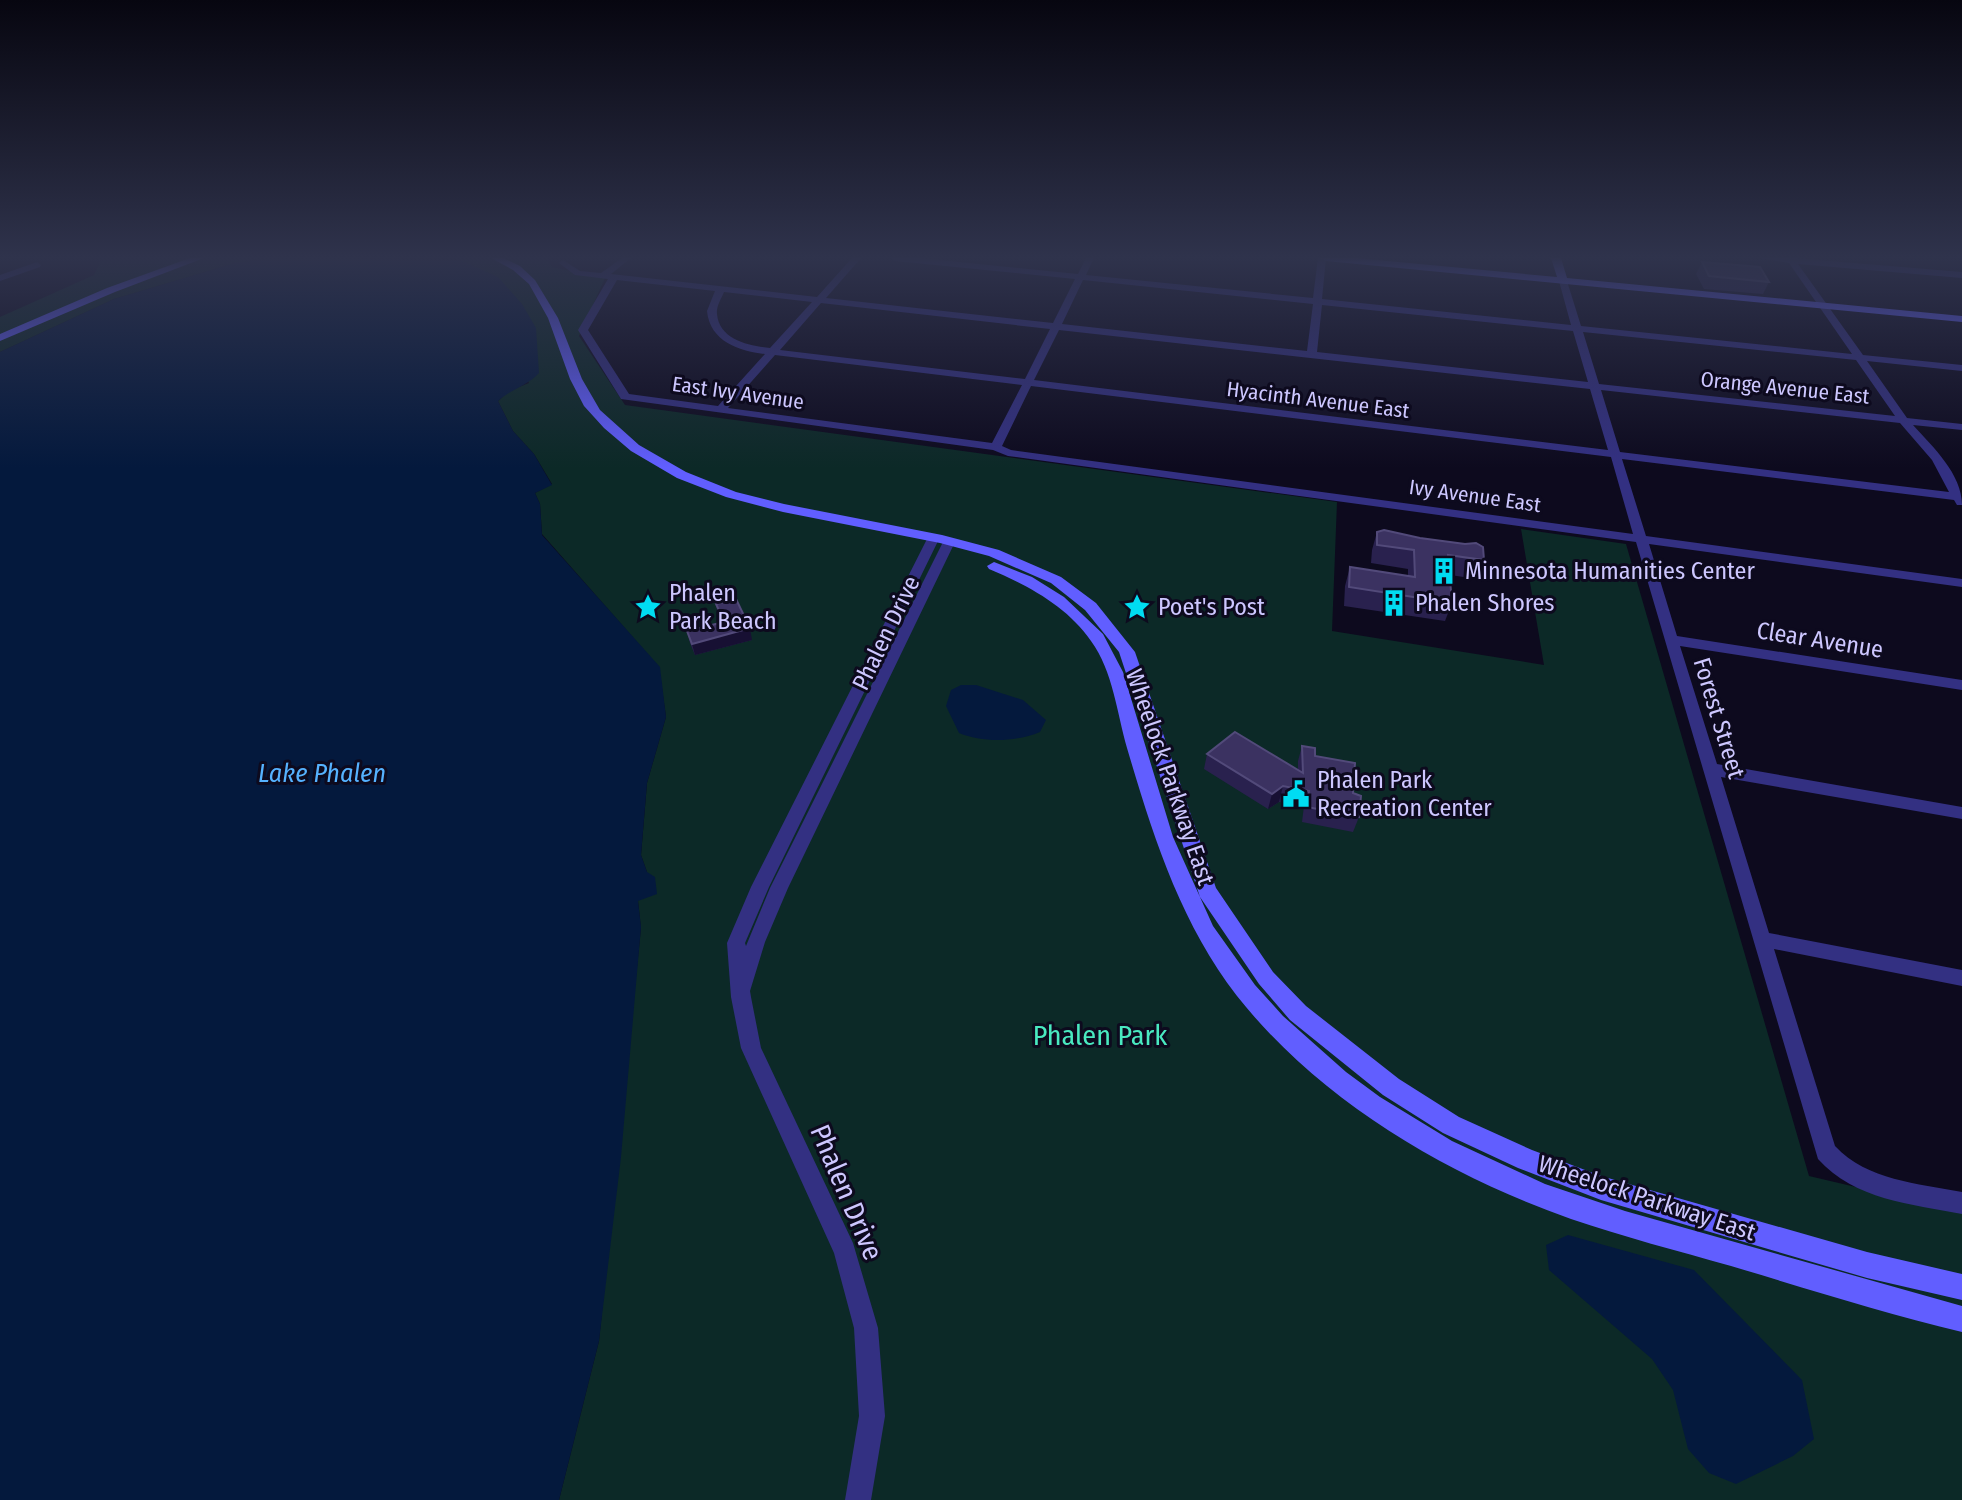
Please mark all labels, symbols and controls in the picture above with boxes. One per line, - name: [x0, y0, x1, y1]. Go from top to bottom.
- street label: Orange Avenue East: [1699, 366, 1871, 410]
- street label: East Ivy Avenue: [670, 371, 806, 415]
- street label: Hyacinth Avenue East: [1225, 376, 1411, 424]
- street label: Ivy Avenue East: [1407, 474, 1543, 518]
- building icon: Minnesota Humanities Center: [1429, 556, 1459, 586]
- place label: Minnesota Humanities Center: [1465, 557, 1755, 585]
- street label: Phalen Drive: [846, 571, 926, 695]
- place label: Phalen Park Beach: [669, 579, 777, 635]
- building icon: Phalen Shores: [1379, 588, 1409, 618]
- place label: Phalen Shores: [1415, 589, 1555, 617]
- place icon: Phalen Park Beach: [633, 592, 663, 622]
- place icon: Poet's Post: [1122, 592, 1152, 622]
- place label: Poet's Post: [1158, 593, 1265, 621]
- street label: Clear Avenue: [1755, 616, 1885, 664]
- street label: Forest Street: [1687, 654, 1751, 782]
- street label: Wheelock Parkway East: [1120, 665, 1220, 889]
- water label: Lake Phalen: [258, 758, 386, 789]
- place label: Phalen Park Recreation Center: [1317, 766, 1492, 822]
- public building icon: Phalen Park Recreation Center: [1281, 779, 1311, 809]
- park label: Phalen Park: [1033, 1019, 1168, 1052]
- street label: Phalen Drive: [803, 1119, 890, 1265]
- street label: Wheelock Parkway East: [1535, 1150, 1759, 1246]

